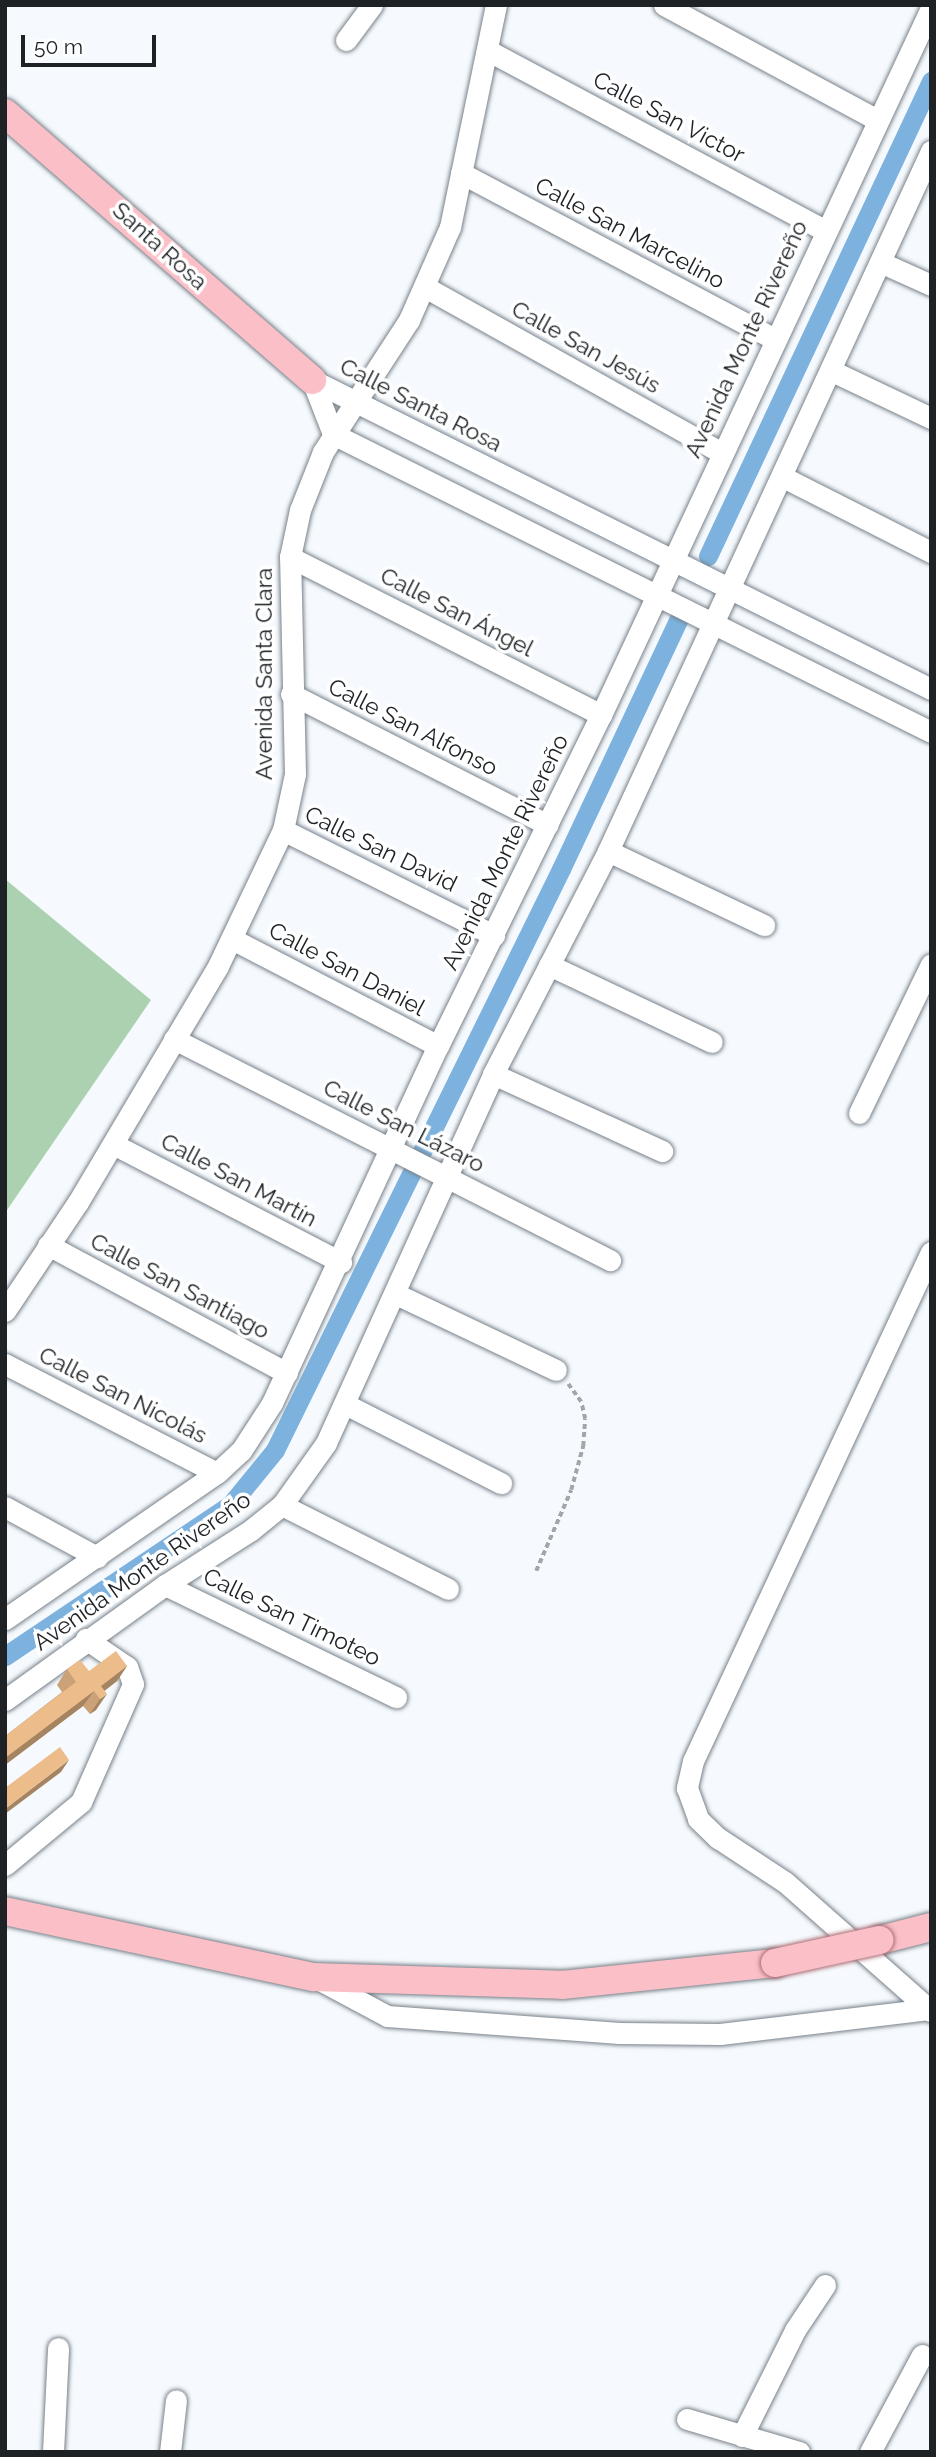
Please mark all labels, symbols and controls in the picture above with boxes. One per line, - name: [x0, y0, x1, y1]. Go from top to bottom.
- scale bar: [24, 21, 159, 65]
- text: 50 m: [34, 34, 83, 59]
- street label: Calle San Victor: [588, 65, 750, 169]
- street label: Calle San Marcelino: [531, 171, 729, 295]
- street label: Santa Rosa: [107, 196, 213, 296]
- street label: Avenida Monte Rivereño: [679, 216, 813, 462]
- street label: Calle San Jesús: [507, 295, 665, 399]
- street label: Calle Santa Rosa: [335, 352, 507, 458]
- street label: Calle San Ángel: [375, 561, 539, 663]
- street label: Avenida Santa Clara: [250, 568, 278, 780]
- street label: Calle San Alfonso: [323, 672, 503, 782]
- street label: Avenida Monte Rivereño: [436, 730, 574, 974]
- street label: Calle San David: [300, 800, 462, 898]
- street label: Calle San Daniel: [264, 916, 430, 1022]
- street label: Calle San Lázaro: [319, 1073, 489, 1179]
- street label: Calle San Martín: [156, 1127, 322, 1233]
- street label: Calle San Santiago: [86, 1227, 274, 1345]
- street label: Calle San Nicolás: [34, 1341, 212, 1449]
- street label: Avenida Monte Rivereño: [28, 1486, 256, 1656]
- street label: Calle San Timoteo: [199, 1562, 385, 1672]

